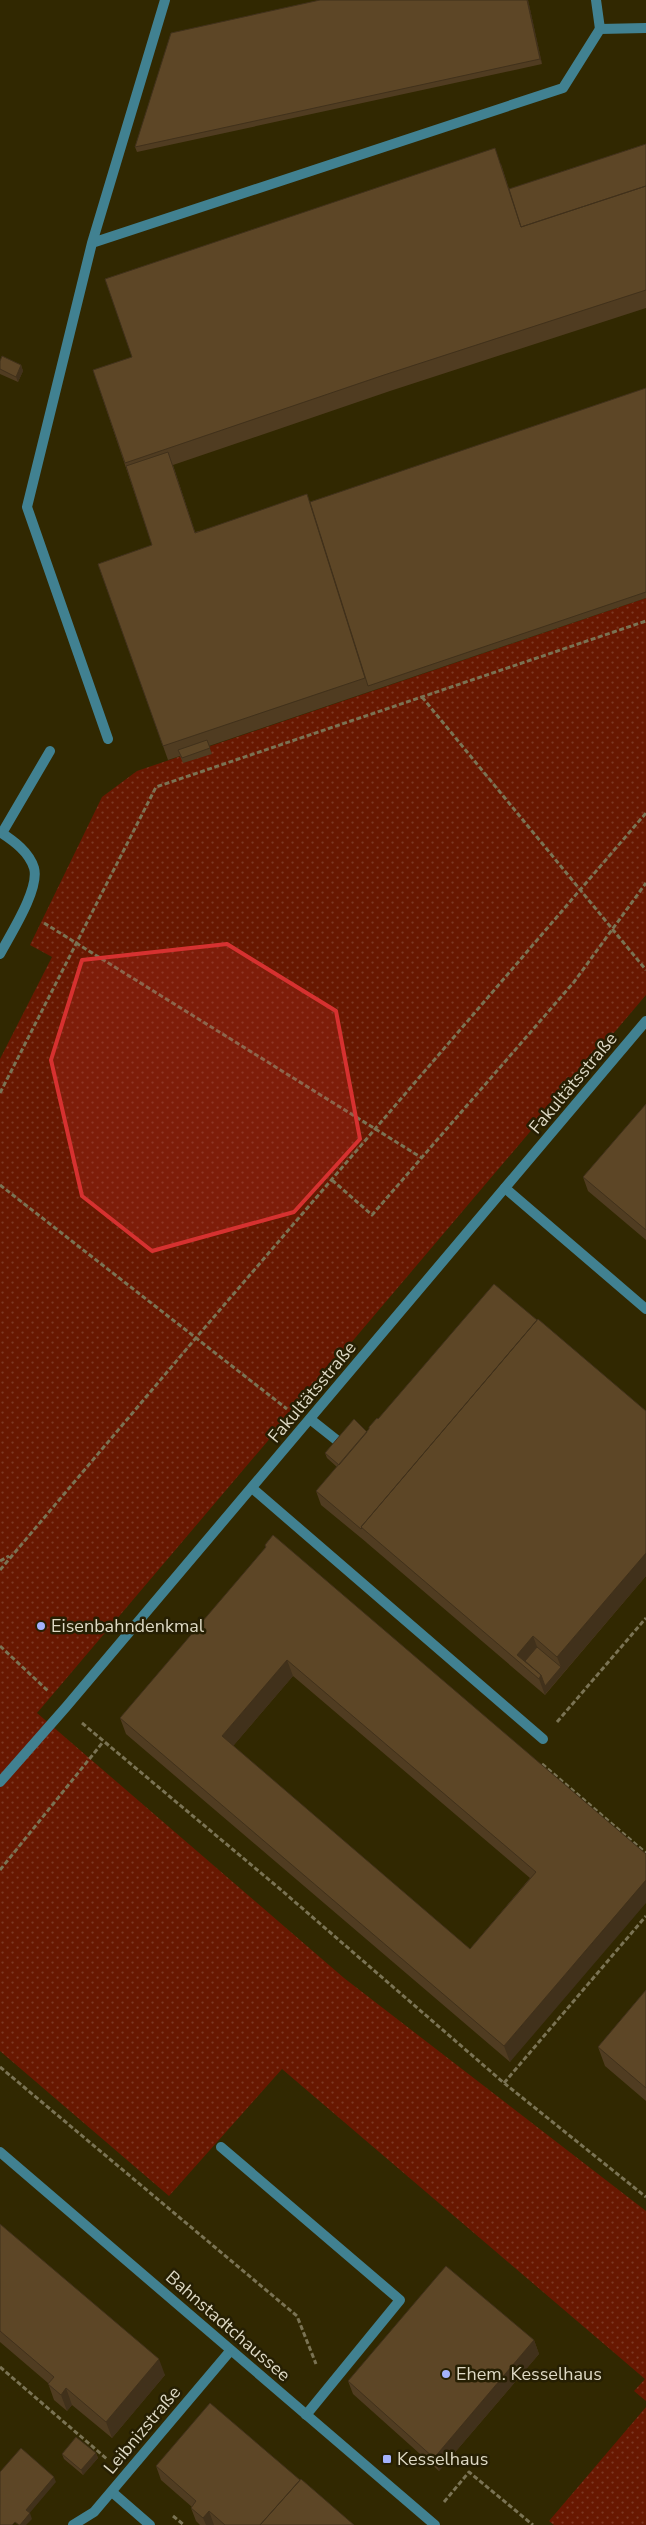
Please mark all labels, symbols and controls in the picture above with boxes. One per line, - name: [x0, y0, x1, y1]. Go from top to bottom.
- street label: Fakultätsstraße: [523, 1027, 623, 1139]
- street label: Fakultätsstraße: [262, 1336, 362, 1448]
- place label: Eisenbahndenkmal: [51, 1614, 205, 1638]
- marker: Eisenbahndenkmal: [35, 1620, 47, 1632]
- street label: Bahnstadtchaussee: [161, 2265, 295, 2387]
- place label: Ehem. Kesselhaus: [456, 2362, 602, 2386]
- marker: Ehem. Kesselhaus: [440, 2368, 452, 2380]
- street label: Leibnizstraße: [98, 2381, 186, 2479]
- place label: Kesselhaus: [397, 2447, 488, 2471]
- marker: Kesselhaus: [381, 2453, 393, 2465]

